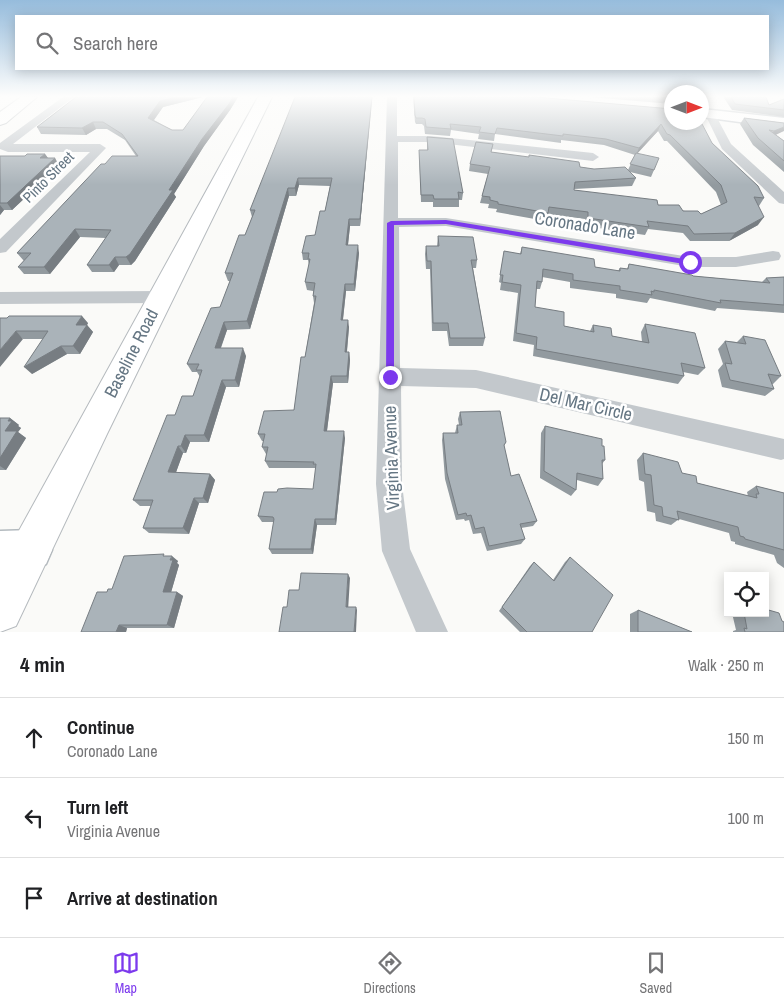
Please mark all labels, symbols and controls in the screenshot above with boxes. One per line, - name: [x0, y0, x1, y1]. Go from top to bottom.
- search box: [15, 15, 769, 70]
- icon: search: [33, 29, 61, 57]
- text: Search here: [73, 30, 158, 56]
- north arrow: [664, 85, 709, 130]
- street label: Pinto Street: [18, 146, 79, 207]
- street label: Coronado Lane: [533, 205, 637, 245]
- route start: [679, 251, 702, 274]
- street label: Baseline Road: [98, 304, 164, 402]
- route end: [379, 366, 402, 389]
- street label: Del Mar Circle: [537, 381, 635, 427]
- street label: Virginia Avenue: [377, 405, 405, 511]
- map controls: [724, 572, 769, 617]
- button: locate: [724, 572, 769, 617]
- text: 4 min: [20, 650, 65, 679]
- text: Walk · 250 m: [688, 654, 764, 676]
- text: Continue: [67, 714, 135, 740]
- icon: ahead: [20, 724, 48, 752]
- text: 150 m: [728, 727, 764, 749]
- text: Coronado Lane: [67, 740, 157, 762]
- text: Turn left: [67, 794, 128, 820]
- icon: left: [20, 804, 48, 832]
- text: 100 m: [728, 807, 764, 829]
- text: Virginia Avenue: [67, 820, 160, 842]
- icon: arrive: [20, 884, 48, 912]
- text: Arrive at destination: [67, 885, 218, 911]
- tab: Map: [112, 949, 140, 997]
- tab: Directions: [364, 949, 416, 997]
- tab: Saved: [640, 949, 672, 997]

